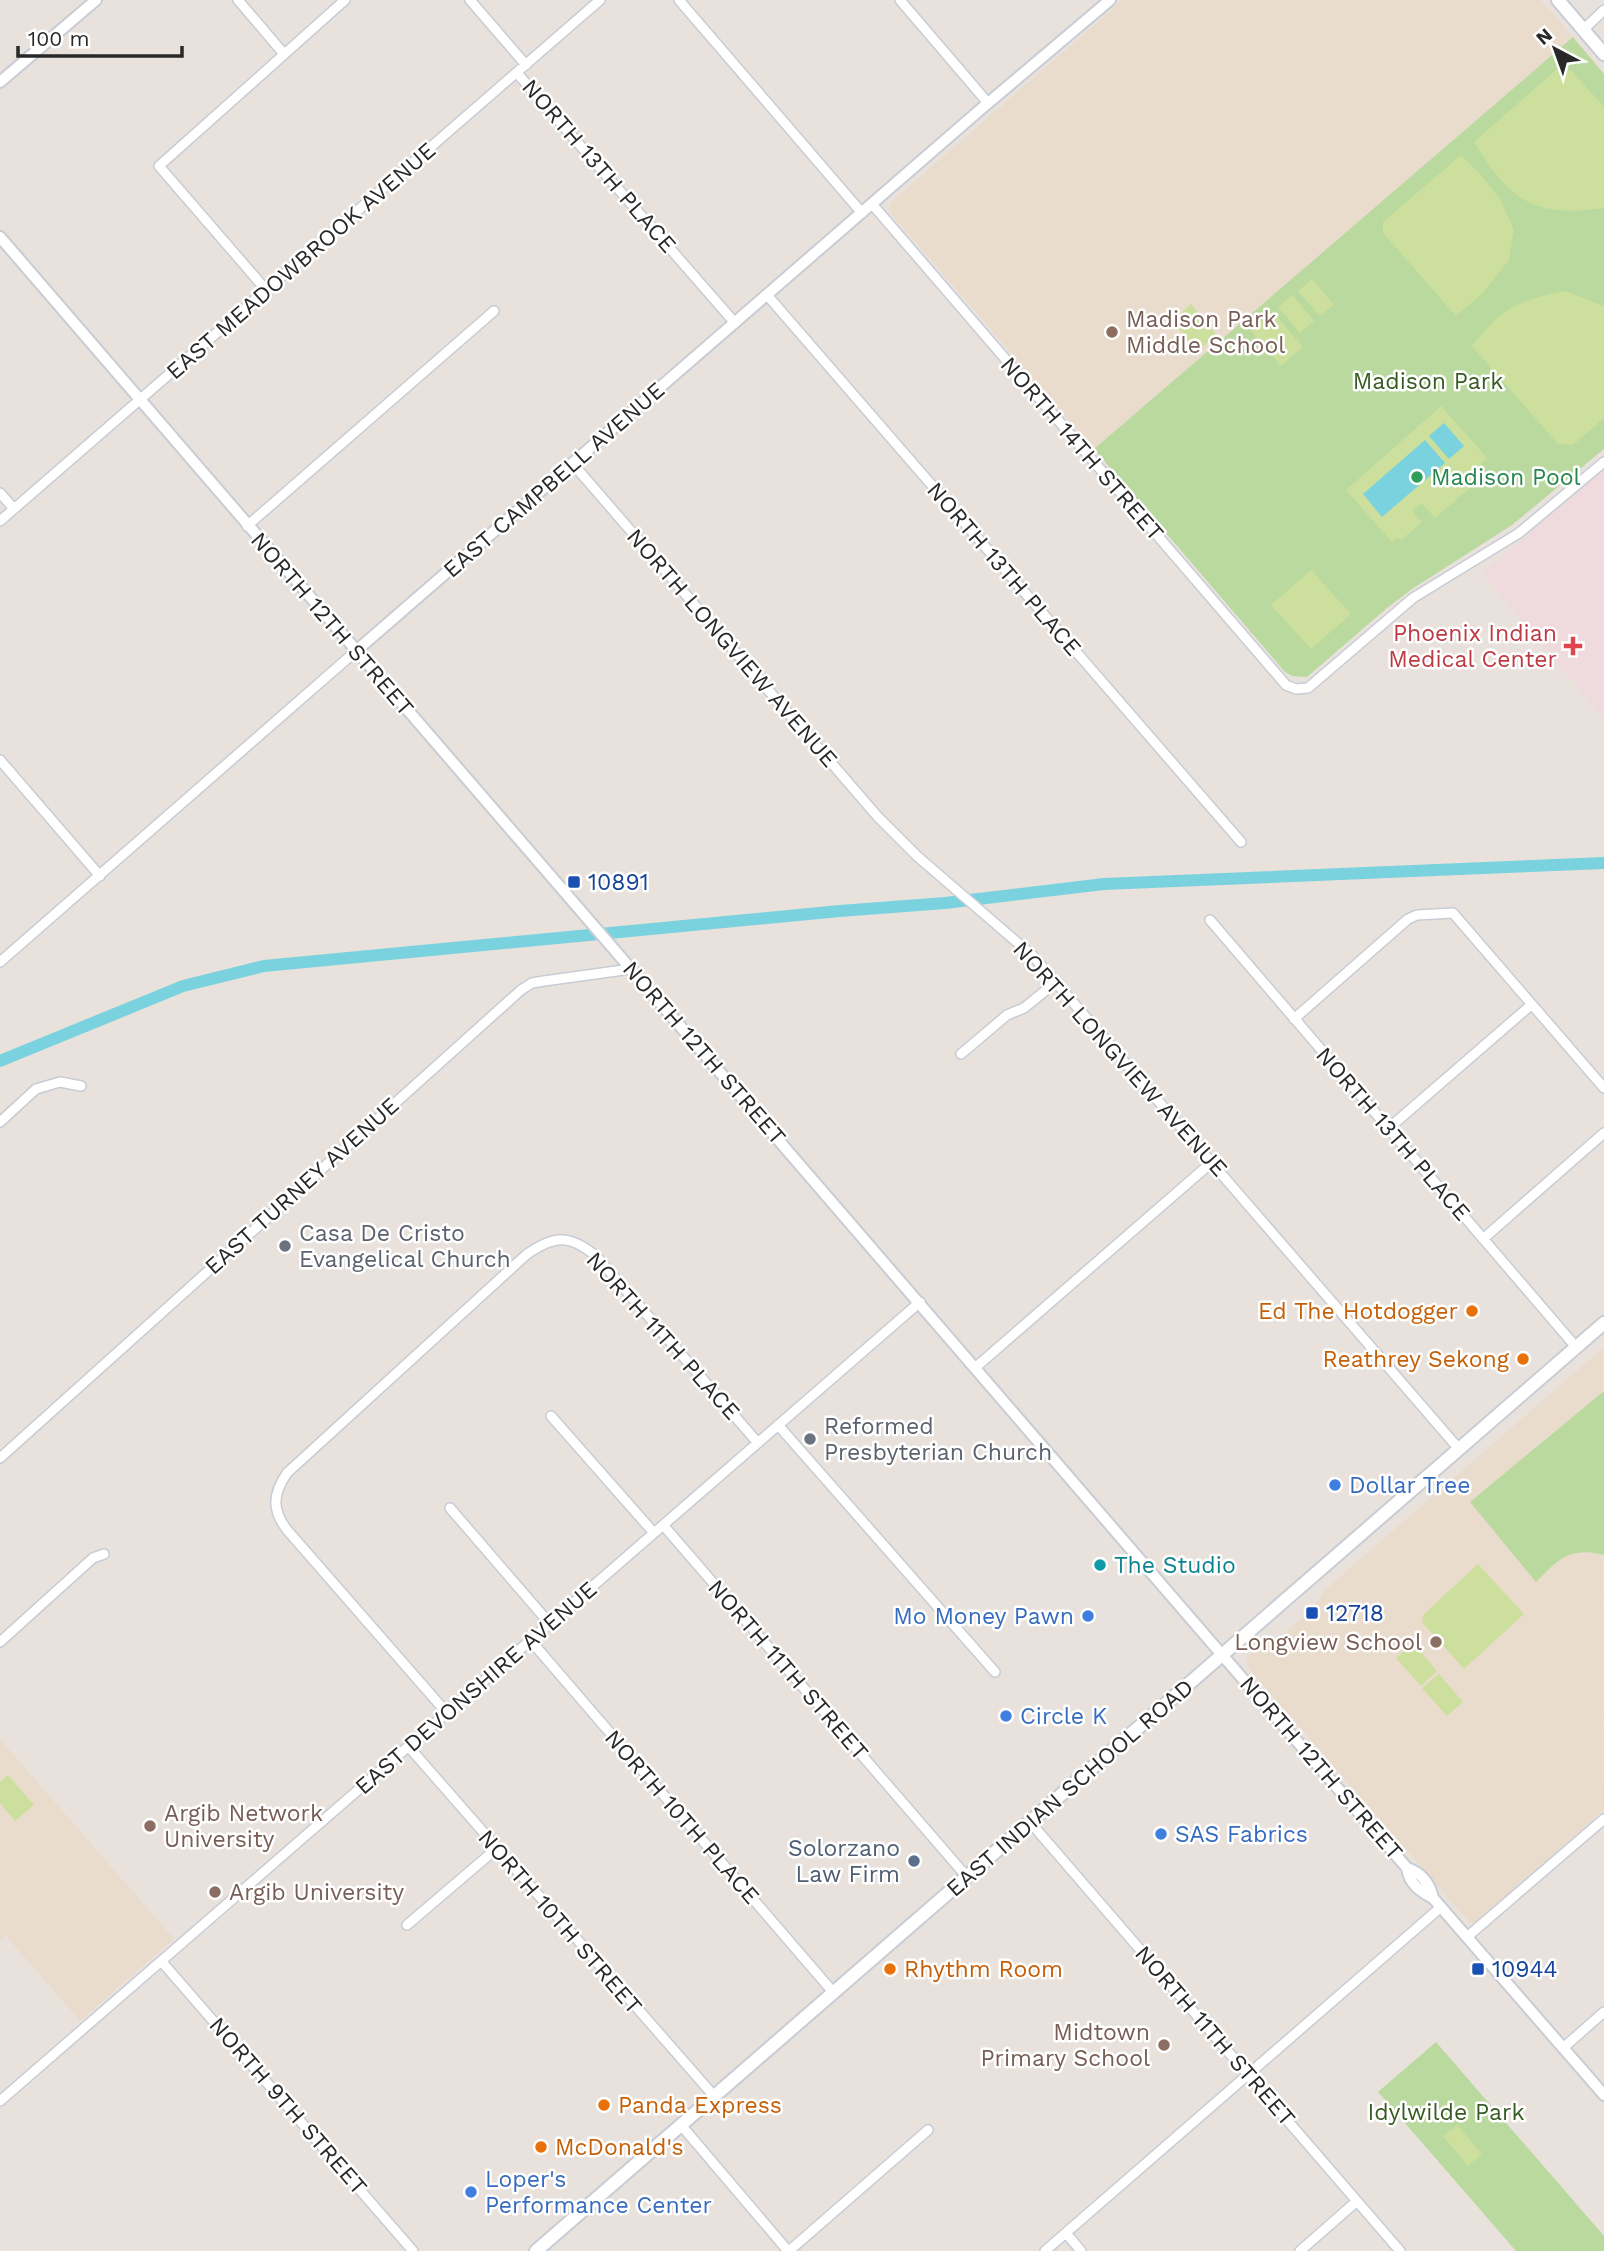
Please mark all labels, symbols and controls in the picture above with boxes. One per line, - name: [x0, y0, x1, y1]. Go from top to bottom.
- scale bar: [18, 14, 182, 58]
- north arrow: [1520, 14, 1590, 84]
- text: N: [1531, 23, 1557, 50]
- text: 100 m: [28, 26, 90, 51]
- street label: NORTH 13TH PLACE: [516, 74, 682, 258]
- street label: EAST MEADOWBROOK AVENUE: [161, 137, 441, 385]
- place label: Madison Park Middle School: [1126, 306, 1285, 359]
- marker: Madison Park Middle School: [1104, 324, 1120, 340]
- street label: NORTH 14TH STREET: [995, 352, 1169, 547]
- park label: Madison Park: [1353, 368, 1503, 395]
- street label: EAST CAMPBELL AVENUE: [438, 377, 670, 583]
- place label: Madison Pool: [1431, 464, 1581, 491]
- marker: Madison Pool: [1409, 469, 1425, 485]
- street label: NORTH 13TH PLACE: [921, 477, 1087, 661]
- street label: NORTH LONGVIEW AVENUE: [621, 523, 843, 773]
- street label: NORTH 12TH STREET: [245, 527, 419, 721]
- place label: Phoenix Indian Medical Center: [1388, 620, 1557, 673]
- marker: Phoenix Indian Medical Center: [1563, 636, 1583, 656]
- place label: 10891: [588, 869, 649, 896]
- marker: 10891: [566, 874, 582, 890]
- street label: NORTH LONGVIEW AVENUE: [1007, 936, 1233, 1182]
- street label: NORTH 12TH STREET: [617, 956, 791, 1150]
- street label: NORTH 13TH PLACE: [1310, 1042, 1476, 1226]
- street label: EAST TURNEY AVENUE: [199, 1092, 405, 1280]
- place label: Casa De Cristo Evangelical Church: [299, 1220, 511, 1273]
- marker: Casa De Cristo Evangelical Church: [277, 1238, 293, 1254]
- street label: NORTH 11TH PLACE: [581, 1247, 745, 1425]
- place label: Ed The Hotdogger: [1258, 1298, 1458, 1325]
- marker: Ed The Hotdogger: [1464, 1303, 1480, 1319]
- place label: Reathrey Sekong: [1323, 1346, 1510, 1373]
- marker: Reathrey Sekong: [1515, 1351, 1531, 1367]
- place label: Reformed Presbyterian Church: [824, 1413, 1052, 1466]
- marker: Reformed Presbyterian Church: [802, 1431, 818, 1447]
- place label: Dollar Tree: [1349, 1472, 1470, 1499]
- marker: Dollar Tree: [1327, 1477, 1343, 1493]
- place label: The Studio: [1114, 1552, 1236, 1579]
- marker: The Studio: [1092, 1557, 1108, 1573]
- street label: NORTH 11TH STREET: [702, 1574, 874, 1766]
- street label: EAST DEVONSHIRE AVENUE: [350, 1576, 602, 1800]
- place label: 12718: [1326, 1600, 1384, 1627]
- place label: Mo Money Pawn: [893, 1603, 1074, 1630]
- marker: 12718: [1304, 1605, 1320, 1621]
- marker: Mo Money Pawn: [1080, 1608, 1096, 1624]
- place label: Longview School: [1234, 1629, 1422, 1656]
- marker: Longview School: [1428, 1634, 1444, 1650]
- street label: NORTH 12TH STREET: [1234, 1671, 1408, 1865]
- street label: EAST INDIAN SCHOOL ROAD: [941, 1673, 1199, 1903]
- place label: Circle K: [1020, 1703, 1107, 1730]
- marker: Circle K: [998, 1708, 1014, 1724]
- street label: NORTH 10TH PLACE: [599, 1724, 765, 1910]
- place label: Argib Network University: [164, 1800, 323, 1853]
- marker: Argib Network University: [142, 1818, 158, 1834]
- place label: SAS Fabrics: [1175, 1821, 1308, 1848]
- street label: NORTH 10TH STREET: [473, 1824, 647, 2020]
- marker: SAS Fabrics: [1153, 1826, 1169, 1842]
- place label: Solorzano Law Firm: [788, 1835, 900, 1888]
- marker: Solorzano Law Firm: [906, 1853, 922, 1869]
- place label: Argib University: [229, 1879, 404, 1906]
- marker: Argib University: [207, 1884, 223, 1900]
- street label: NORTH 11TH STREET: [1129, 1940, 1301, 2132]
- place label: Rhythm Room: [904, 1956, 1063, 1983]
- place label: 10944: [1492, 1956, 1558, 1983]
- marker: Rhythm Room: [882, 1961, 898, 1977]
- marker: 10944: [1470, 1961, 1486, 1977]
- street label: NORTH 9TH STREET: [203, 2012, 373, 2200]
- place label: Midtown Primary School: [981, 2019, 1150, 2072]
- marker: Midtown Primary School: [1156, 2037, 1172, 2053]
- place label: Panda Express: [618, 2092, 782, 2119]
- marker: Panda Express: [596, 2097, 612, 2113]
- park label: Idylwilde Park: [1368, 2099, 1524, 2126]
- place label: McDonald's: [555, 2134, 684, 2161]
- marker: McDonald's: [533, 2139, 549, 2155]
- place label: Loper's Performance Center: [485, 2166, 712, 2219]
- marker: Loper's Performance Center: [463, 2184, 479, 2200]

